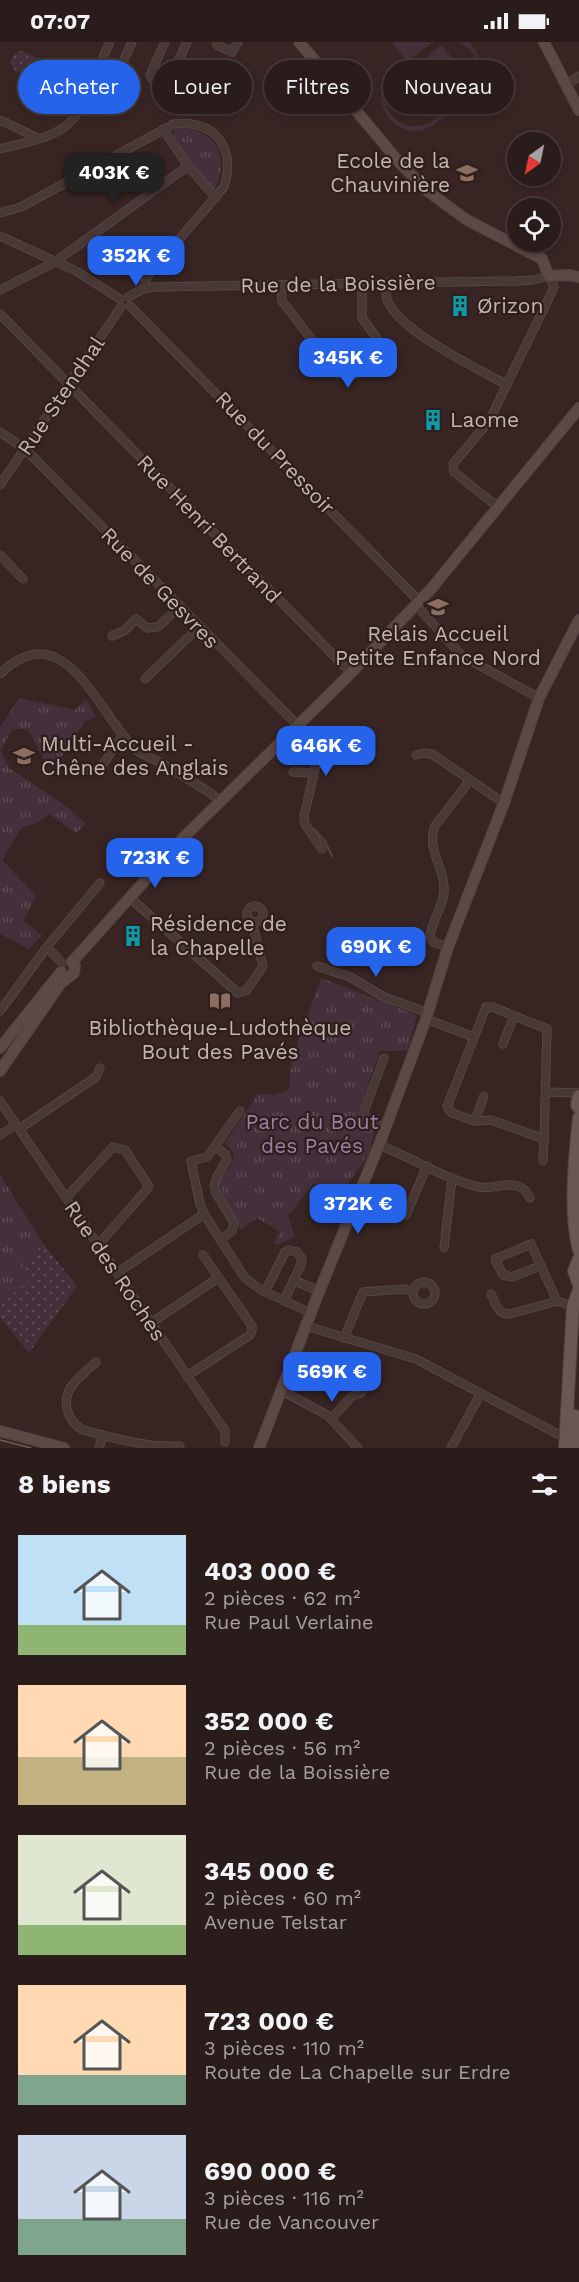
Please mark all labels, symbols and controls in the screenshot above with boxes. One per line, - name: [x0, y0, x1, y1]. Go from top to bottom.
- text: 07:07: [30, 9, 90, 34]
- chip: Acheter: [18, 60, 140, 114]
- chip: Louer: [152, 60, 252, 114]
- chip: Filtres: [264, 60, 371, 114]
- chip: Nouveau: [383, 60, 514, 114]
- north arrow: [507, 132, 561, 186]
- map controls: [507, 132, 561, 252]
- place label: Ecole de la Chauvinière: [330, 148, 450, 197]
- pin: 403K €: [65, 153, 163, 204]
- text: 403K €: [78, 160, 150, 184]
- school or university icon: Ecole de la Chauvinière: [455, 161, 479, 185]
- button: locate: [507, 198, 561, 252]
- pin: 352K €: [87, 236, 185, 287]
- text: 352K €: [102, 243, 170, 267]
- street label: Rue de la Boissière: [240, 269, 436, 298]
- place label: Ørizon: [477, 293, 543, 318]
- building icon: Ørizon: [448, 294, 472, 318]
- street label: Rue Stendhal: [12, 331, 110, 460]
- pin: 345K €: [299, 338, 397, 389]
- text: 345K €: [313, 345, 383, 369]
- street label: Rue du Pressoir: [210, 386, 341, 520]
- place label: Laome: [450, 407, 519, 432]
- building icon: Laome: [421, 408, 445, 432]
- street label: Rue Henri Bertrand: [132, 449, 287, 608]
- street label: Rue de Gesvres: [96, 522, 225, 653]
- school or university icon: Relais Accueil Petite Enfance Nord: [426, 595, 450, 619]
- place label: Relais Accueil Petite Enfance Nord: [335, 621, 541, 670]
- pin: 646K €: [277, 726, 375, 777]
- place label: Multi-Accueil - Chêne des Anglais: [41, 731, 228, 780]
- text: 646K €: [290, 733, 362, 757]
- school or university icon: Multi-Accueil - Chêne des Anglais: [12, 744, 36, 768]
- pin: 723K €: [106, 838, 204, 889]
- text: 723K €: [120, 845, 190, 869]
- place label: Résidence de la Chapelle: [150, 911, 287, 960]
- building icon: Résidence de la Chapelle: [121, 924, 145, 948]
- pin: 690K €: [327, 927, 425, 978]
- text: 690K €: [340, 934, 412, 958]
- library icon: Bibliothèque-Ludothèque Bout des Pavés: [208, 989, 232, 1013]
- place label: Bibliothèque-Ludothèque Bout des Pavés: [89, 1015, 351, 1064]
- park label: Parc du Bout des Pavés: [245, 1109, 379, 1158]
- pin: 372K €: [309, 1184, 407, 1235]
- text: 372K €: [324, 1191, 392, 1215]
- street label: Rue des Roches: [59, 1196, 172, 1346]
- pin: 569K €: [283, 1352, 381, 1403]
- text: 569K €: [297, 1359, 367, 1383]
- icon: filters: [528, 1468, 561, 1501]
- text: 8 biens: [18, 1469, 111, 1499]
- text: 403 000 €: [204, 1556, 336, 1586]
- icon: home: [66, 1559, 138, 1631]
- text: 2 pièces · 62 m²: [204, 1586, 360, 1610]
- text: Rue Paul Verlaine: [204, 1610, 374, 1634]
- text: 352 000 €: [204, 1706, 333, 1736]
- icon: home: [66, 1709, 138, 1781]
- text: 2 pièces · 56 m²: [204, 1736, 360, 1760]
- text: Rue de la Boissière: [204, 1760, 390, 1784]
- text: 345 000 €: [204, 1856, 335, 1886]
- icon: home: [66, 1859, 138, 1931]
- text: 2 pièces · 60 m²: [204, 1886, 361, 1910]
- text: Avenue Telstar: [204, 1910, 347, 1934]
- text: 723 000 €: [204, 2006, 334, 2036]
- icon: home: [66, 2009, 138, 2081]
- text: 3 pièces · 110 m²: [204, 2036, 364, 2060]
- text: Route de La Chapelle sur Erdre: [204, 2060, 511, 2084]
- text: 690 000 €: [204, 2156, 336, 2186]
- icon: home: [66, 2159, 138, 2231]
- text: 3 pièces · 116 m²: [204, 2186, 364, 2210]
- text: Rue de Vancouver: [204, 2210, 379, 2234]

